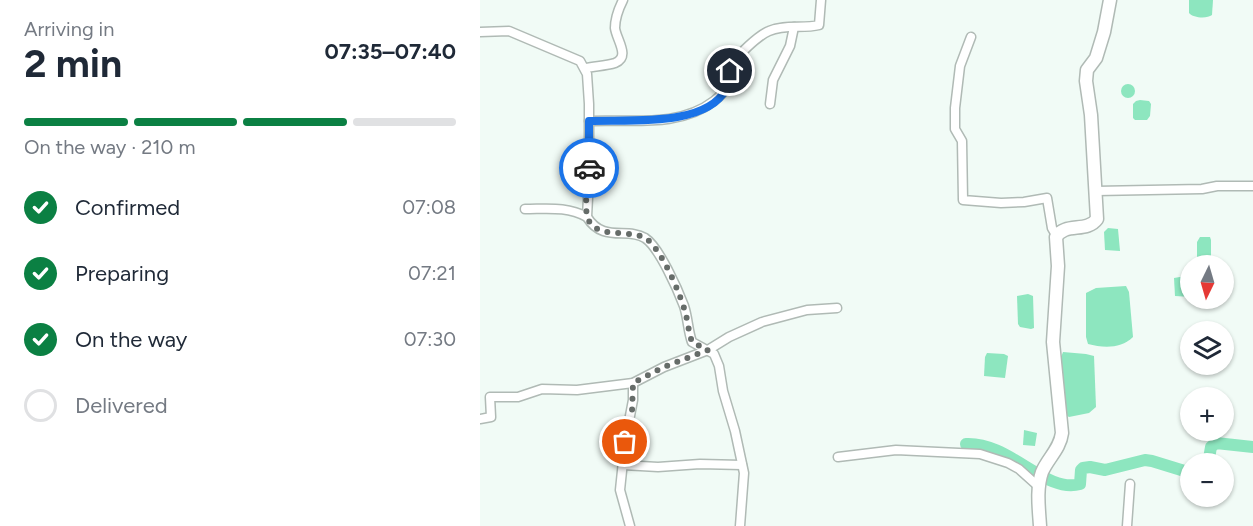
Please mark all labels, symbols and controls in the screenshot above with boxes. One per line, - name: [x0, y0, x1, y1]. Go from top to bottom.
- text: Arriving in: [24, 17, 114, 41]
- text: 07:35–07:40: [324, 38, 456, 65]
- text: 2 min: [24, 40, 122, 87]
- pin: [704, 45, 755, 96]
- icon: home: [713, 54, 746, 87]
- text: On the way · 210 m: [24, 135, 195, 159]
- courier: [559, 138, 619, 198]
- icon: car: [573, 152, 606, 185]
- icon: check: [24, 191, 57, 224]
- text: Confirmed: [75, 194, 180, 221]
- text: 07:08: [402, 195, 456, 219]
- north arrow: [1180, 255, 1234, 309]
- map controls: [1180, 255, 1234, 507]
- icon: check: [24, 257, 57, 290]
- text: Preparing: [75, 260, 169, 287]
- text: 07:21: [408, 261, 456, 285]
- button: layers: [1180, 321, 1234, 375]
- icon: check: [24, 323, 57, 356]
- text: On the way: [75, 326, 187, 353]
- text: 07:30: [404, 327, 456, 351]
- button: +: [1180, 387, 1234, 441]
- text: Delivered: [75, 392, 168, 419]
- pin: [599, 416, 650, 467]
- icon: bag: [608, 425, 641, 458]
- button: −: [1180, 453, 1234, 507]

